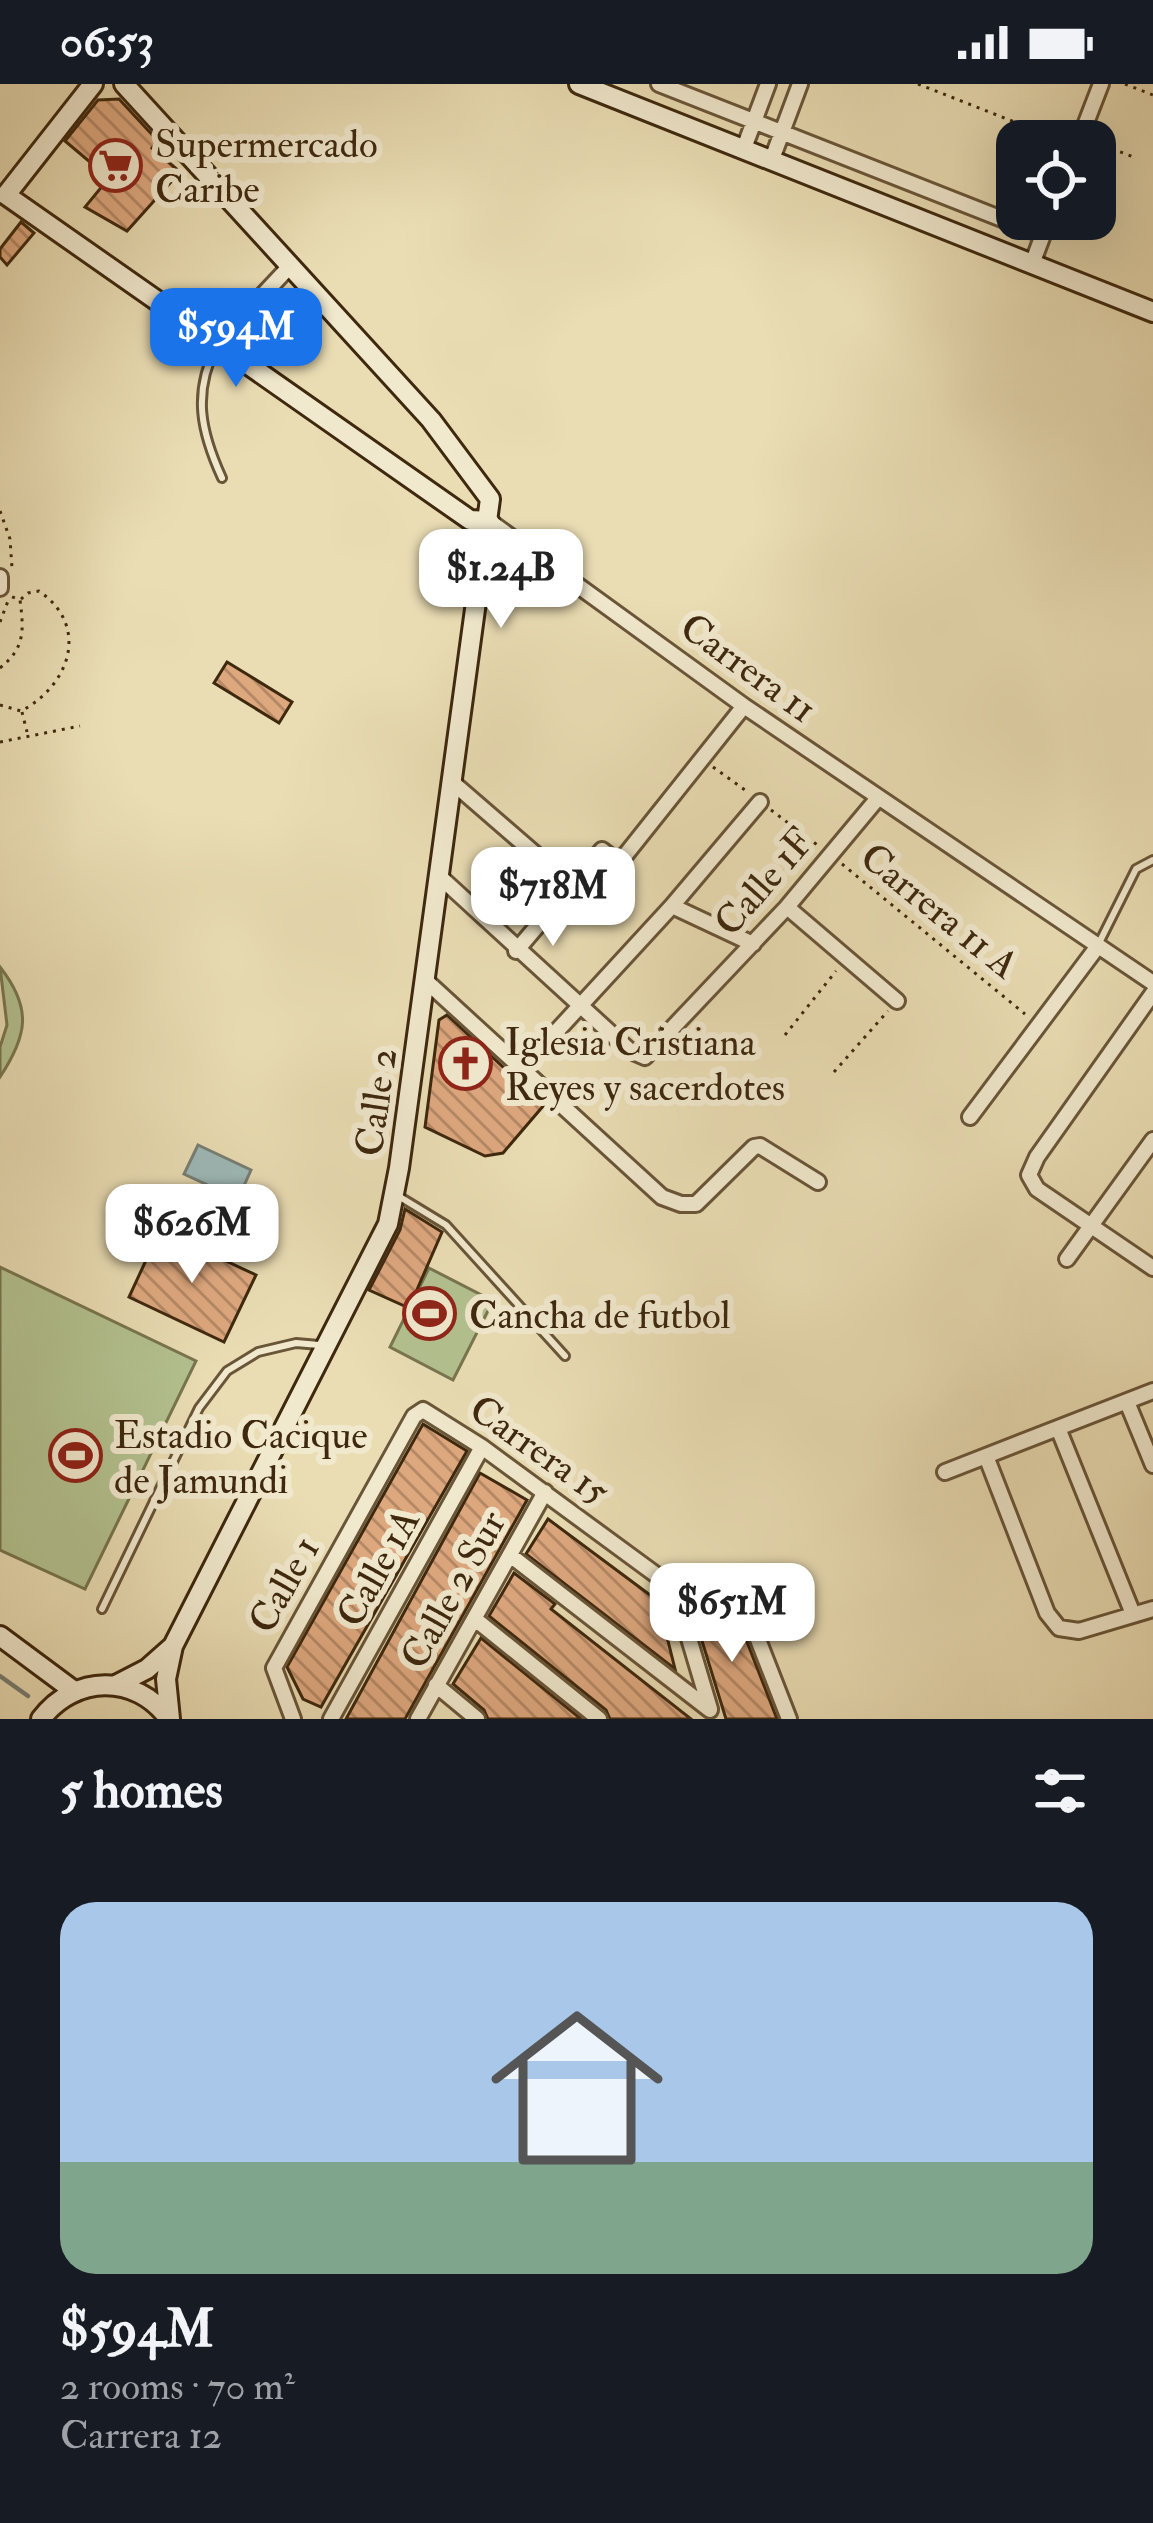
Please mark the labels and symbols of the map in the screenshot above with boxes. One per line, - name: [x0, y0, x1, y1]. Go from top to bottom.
- place label: Supermercado Caribe: [155, 120, 378, 214]
- supermarket icon: Supermercado Caribe: [88, 137, 144, 193]
- pin: $594M: [152, 288, 320, 390]
- pin: $1.24B: [403, 529, 599, 631]
- street label: Carrera 11: [670, 602, 826, 734]
- street label: Calle 1F: [704, 818, 824, 946]
- street label: Carrera 11 A: [850, 833, 1028, 990]
- pin: $718M: [469, 847, 637, 949]
- place label: Iglesia Cristiana Reyes y sacerdotes: [505, 1018, 785, 1112]
- church icon: Iglesia Cristiana Reyes y sacerdotes: [438, 1035, 494, 1091]
- street label: Calle 2: [345, 1045, 408, 1159]
- pin: $626M: [108, 1184, 276, 1286]
- sports icon: Cancha de futbol: [402, 1286, 458, 1342]
- place label: Cancha de futbol: [469, 1291, 731, 1340]
- street label: Carrera 15: [460, 1384, 618, 1516]
- place label: Estadio Cacique de Jamundi: [114, 1411, 368, 1505]
- sports icon: Estadio Cacique de Jamundi: [47, 1428, 103, 1484]
- street label: Calle 1A: [326, 1500, 431, 1635]
- street label: Calle 2 Sur: [390, 1502, 517, 1677]
- street label: Calle 1: [238, 1528, 331, 1642]
- pin: $651M: [648, 1563, 816, 1665]

